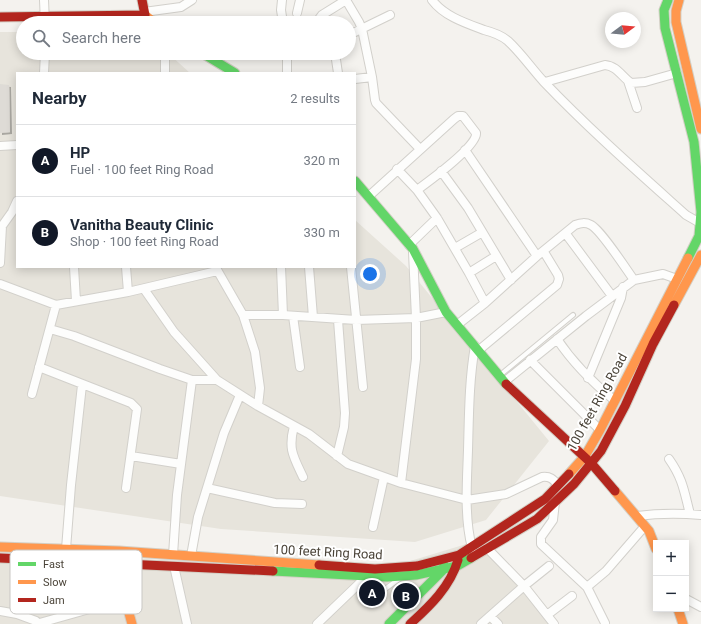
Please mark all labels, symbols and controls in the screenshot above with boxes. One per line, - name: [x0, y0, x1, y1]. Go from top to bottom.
- north arrow: [605, 12, 641, 48]
- search box: [16, 16, 356, 60]
- icon: search: [30, 27, 52, 49]
- text: Search here: [62, 29, 141, 47]
- text: Nearby: [32, 88, 87, 108]
- text: 2 results: [290, 91, 340, 106]
- text: HP: [70, 144, 90, 162]
- text: A: [41, 153, 49, 168]
- text: 320 m: [303, 153, 340, 168]
- text: Fuel · 100 feet Ring Road: [70, 162, 214, 177]
- text: Vanitha Beauty Clinic: [70, 216, 214, 234]
- text: B: [41, 225, 49, 240]
- text: 330 m: [303, 225, 340, 240]
- text: Shop · 100 feet Ring Road: [70, 234, 219, 249]
- your location: [360, 264, 380, 284]
- street label: 100 feet Ring Road: [564, 350, 630, 454]
- map controls: [653, 540, 689, 612]
- button: +: [653, 540, 689, 576]
- street label: 100 feet Ring Road: [273, 542, 383, 562]
- legend: [10, 550, 142, 614]
- text: Fast: [43, 558, 65, 571]
- text: Slow: [43, 576, 67, 589]
- button: −: [653, 576, 689, 612]
- pin: A: [359, 578, 385, 608]
- pin: B: [393, 581, 419, 611]
- text: Jam: [43, 594, 65, 607]

